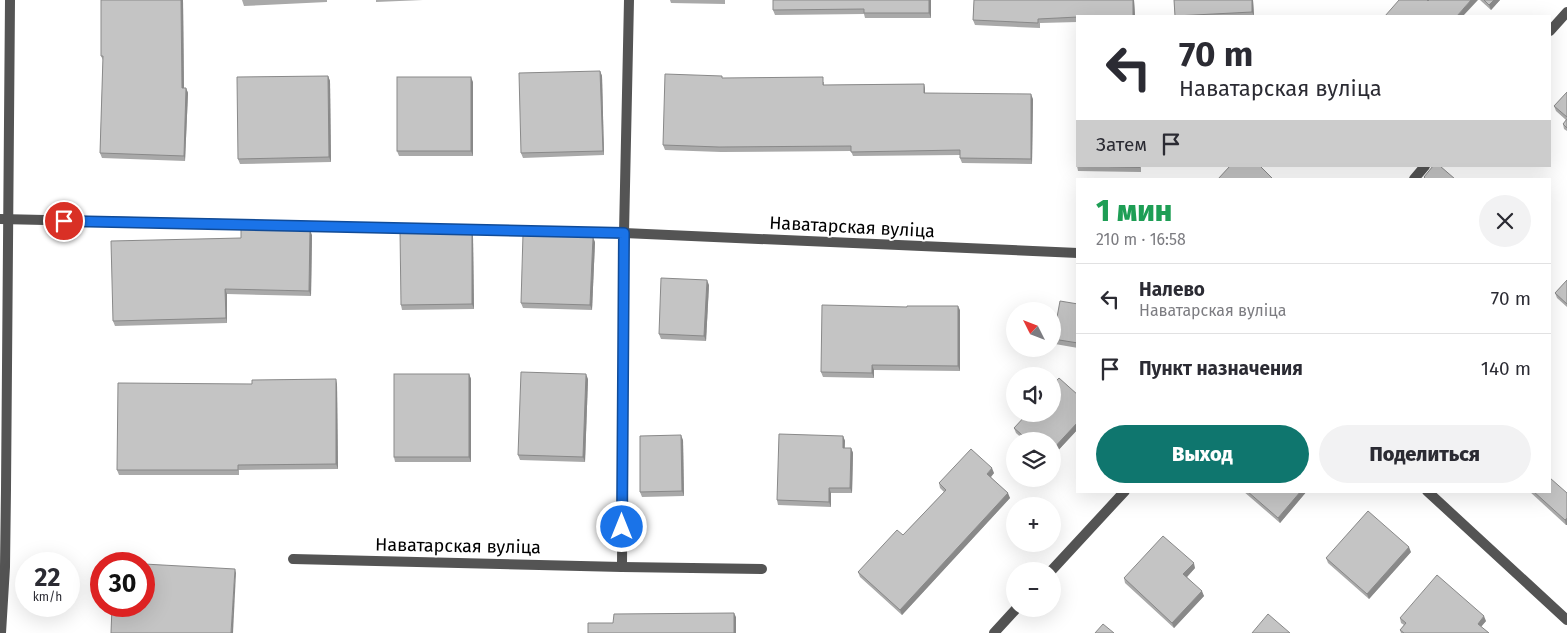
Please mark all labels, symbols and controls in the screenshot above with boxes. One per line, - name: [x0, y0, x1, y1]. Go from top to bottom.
- text: 70 m: [1179, 33, 1253, 75]
- icon: left: [1096, 35, 1161, 100]
- text: Наватарская вуліца: [1179, 75, 1382, 102]
- icon: arrive: [1157, 130, 1185, 158]
- text: Затем: [1096, 133, 1147, 156]
- text: 1 мин: [1096, 193, 1172, 229]
- button: close: [1479, 195, 1531, 247]
- pin: [43, 200, 85, 242]
- icon: arrive: [50, 207, 78, 235]
- street label: Наватарская вуліца: [769, 212, 935, 242]
- text: 210 m · 16:58: [1096, 230, 1186, 249]
- text: Налево: [1139, 278, 1205, 301]
- icon: left: [1096, 285, 1124, 313]
- text: 70 m: [1491, 287, 1531, 310]
- text: Наватарская вуліца: [1139, 301, 1286, 320]
- north arrow: [1006, 302, 1061, 358]
- map controls: [1006, 302, 1061, 617]
- icon: arrive: [1096, 355, 1124, 383]
- text: Пункт назначения: [1139, 357, 1303, 380]
- text: 140 m: [1481, 357, 1531, 380]
- button: sound: [1006, 367, 1061, 422]
- button: Выход: [1096, 425, 1309, 483]
- button: Поделиться: [1319, 425, 1531, 483]
- button: layers: [1006, 432, 1061, 487]
- button: +: [1006, 497, 1061, 552]
- position arrow: [595, 500, 647, 552]
- street label: Наватарская вуліца: [375, 534, 541, 558]
- speed limit sign: 30: [90, 552, 155, 617]
- button: −: [1006, 562, 1061, 617]
- text: 22: [35, 563, 60, 593]
- text: km/h: [33, 590, 62, 604]

